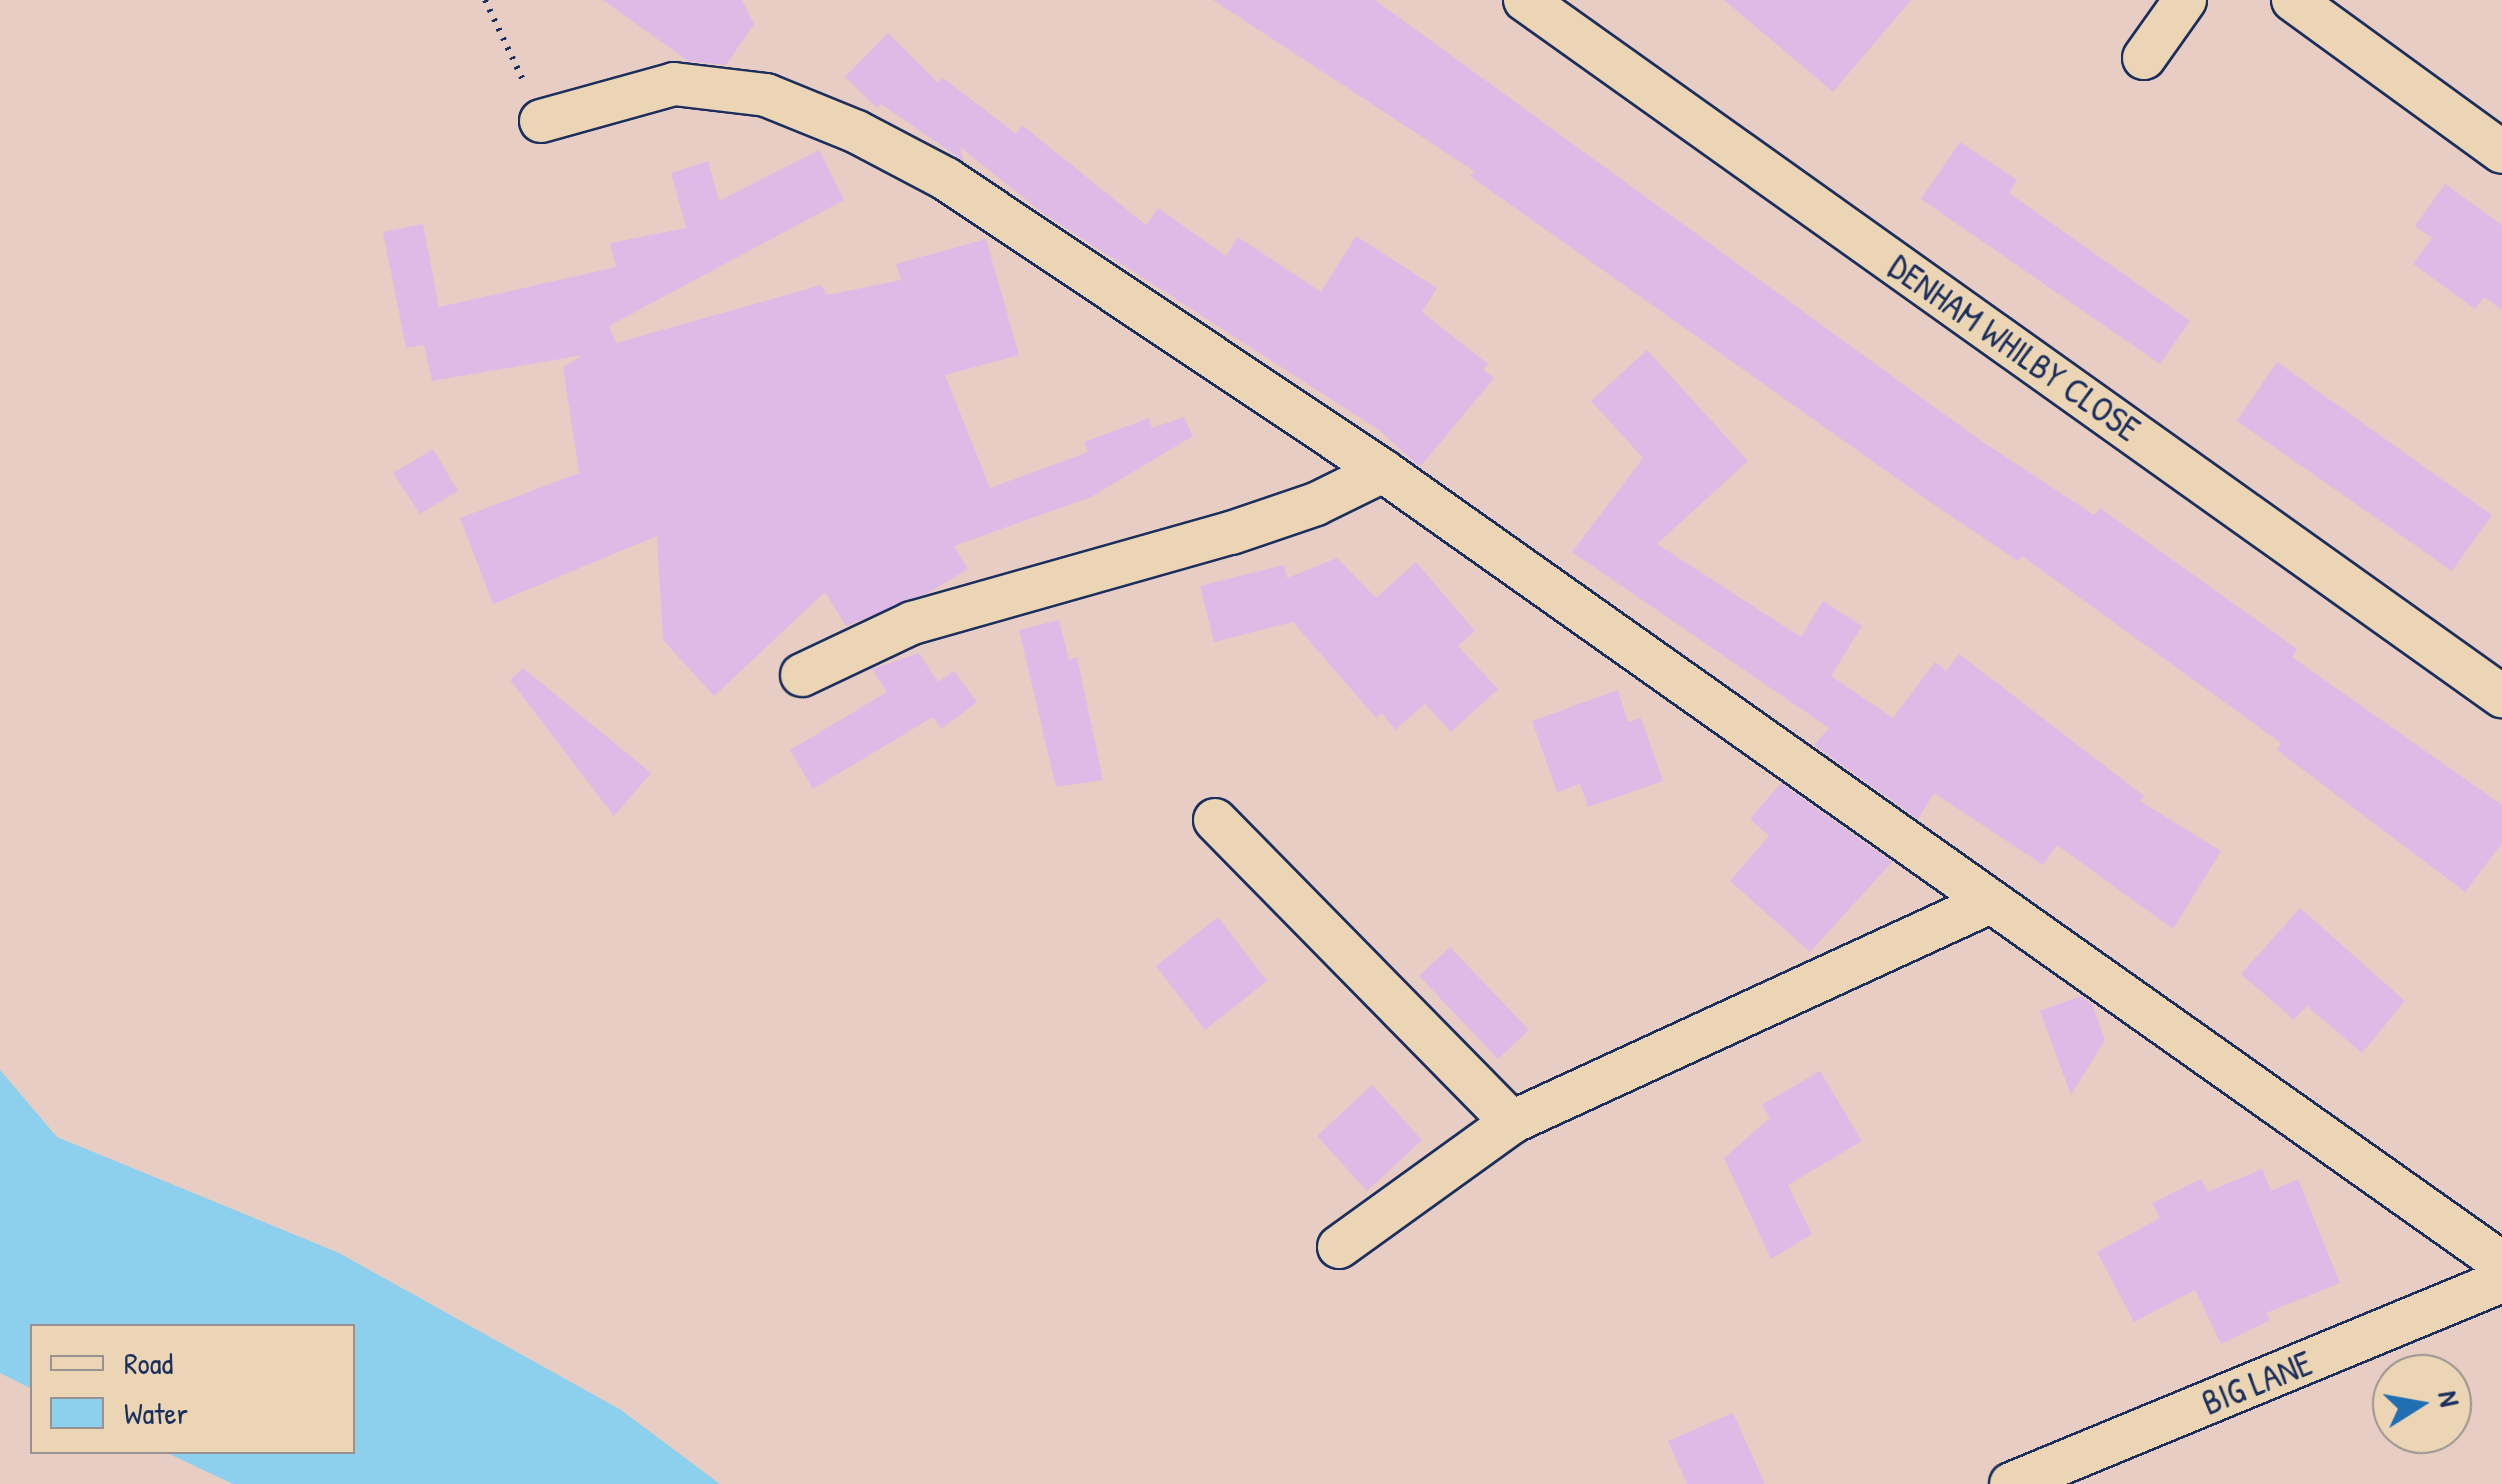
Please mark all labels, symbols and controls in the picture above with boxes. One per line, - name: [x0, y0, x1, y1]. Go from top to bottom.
- street label: DENHAM WHILBY CLOSE: [1880, 246, 2148, 450]
- legend: [30, 1324, 355, 1454]
- street label: BIG LANE: [2196, 1342, 2318, 1424]
- text: Road: [124, 1343, 173, 1383]
- north arrow: [2372, 1354, 2472, 1454]
- text: N: [2429, 1388, 2470, 1410]
- text: Water: [124, 1393, 188, 1433]

